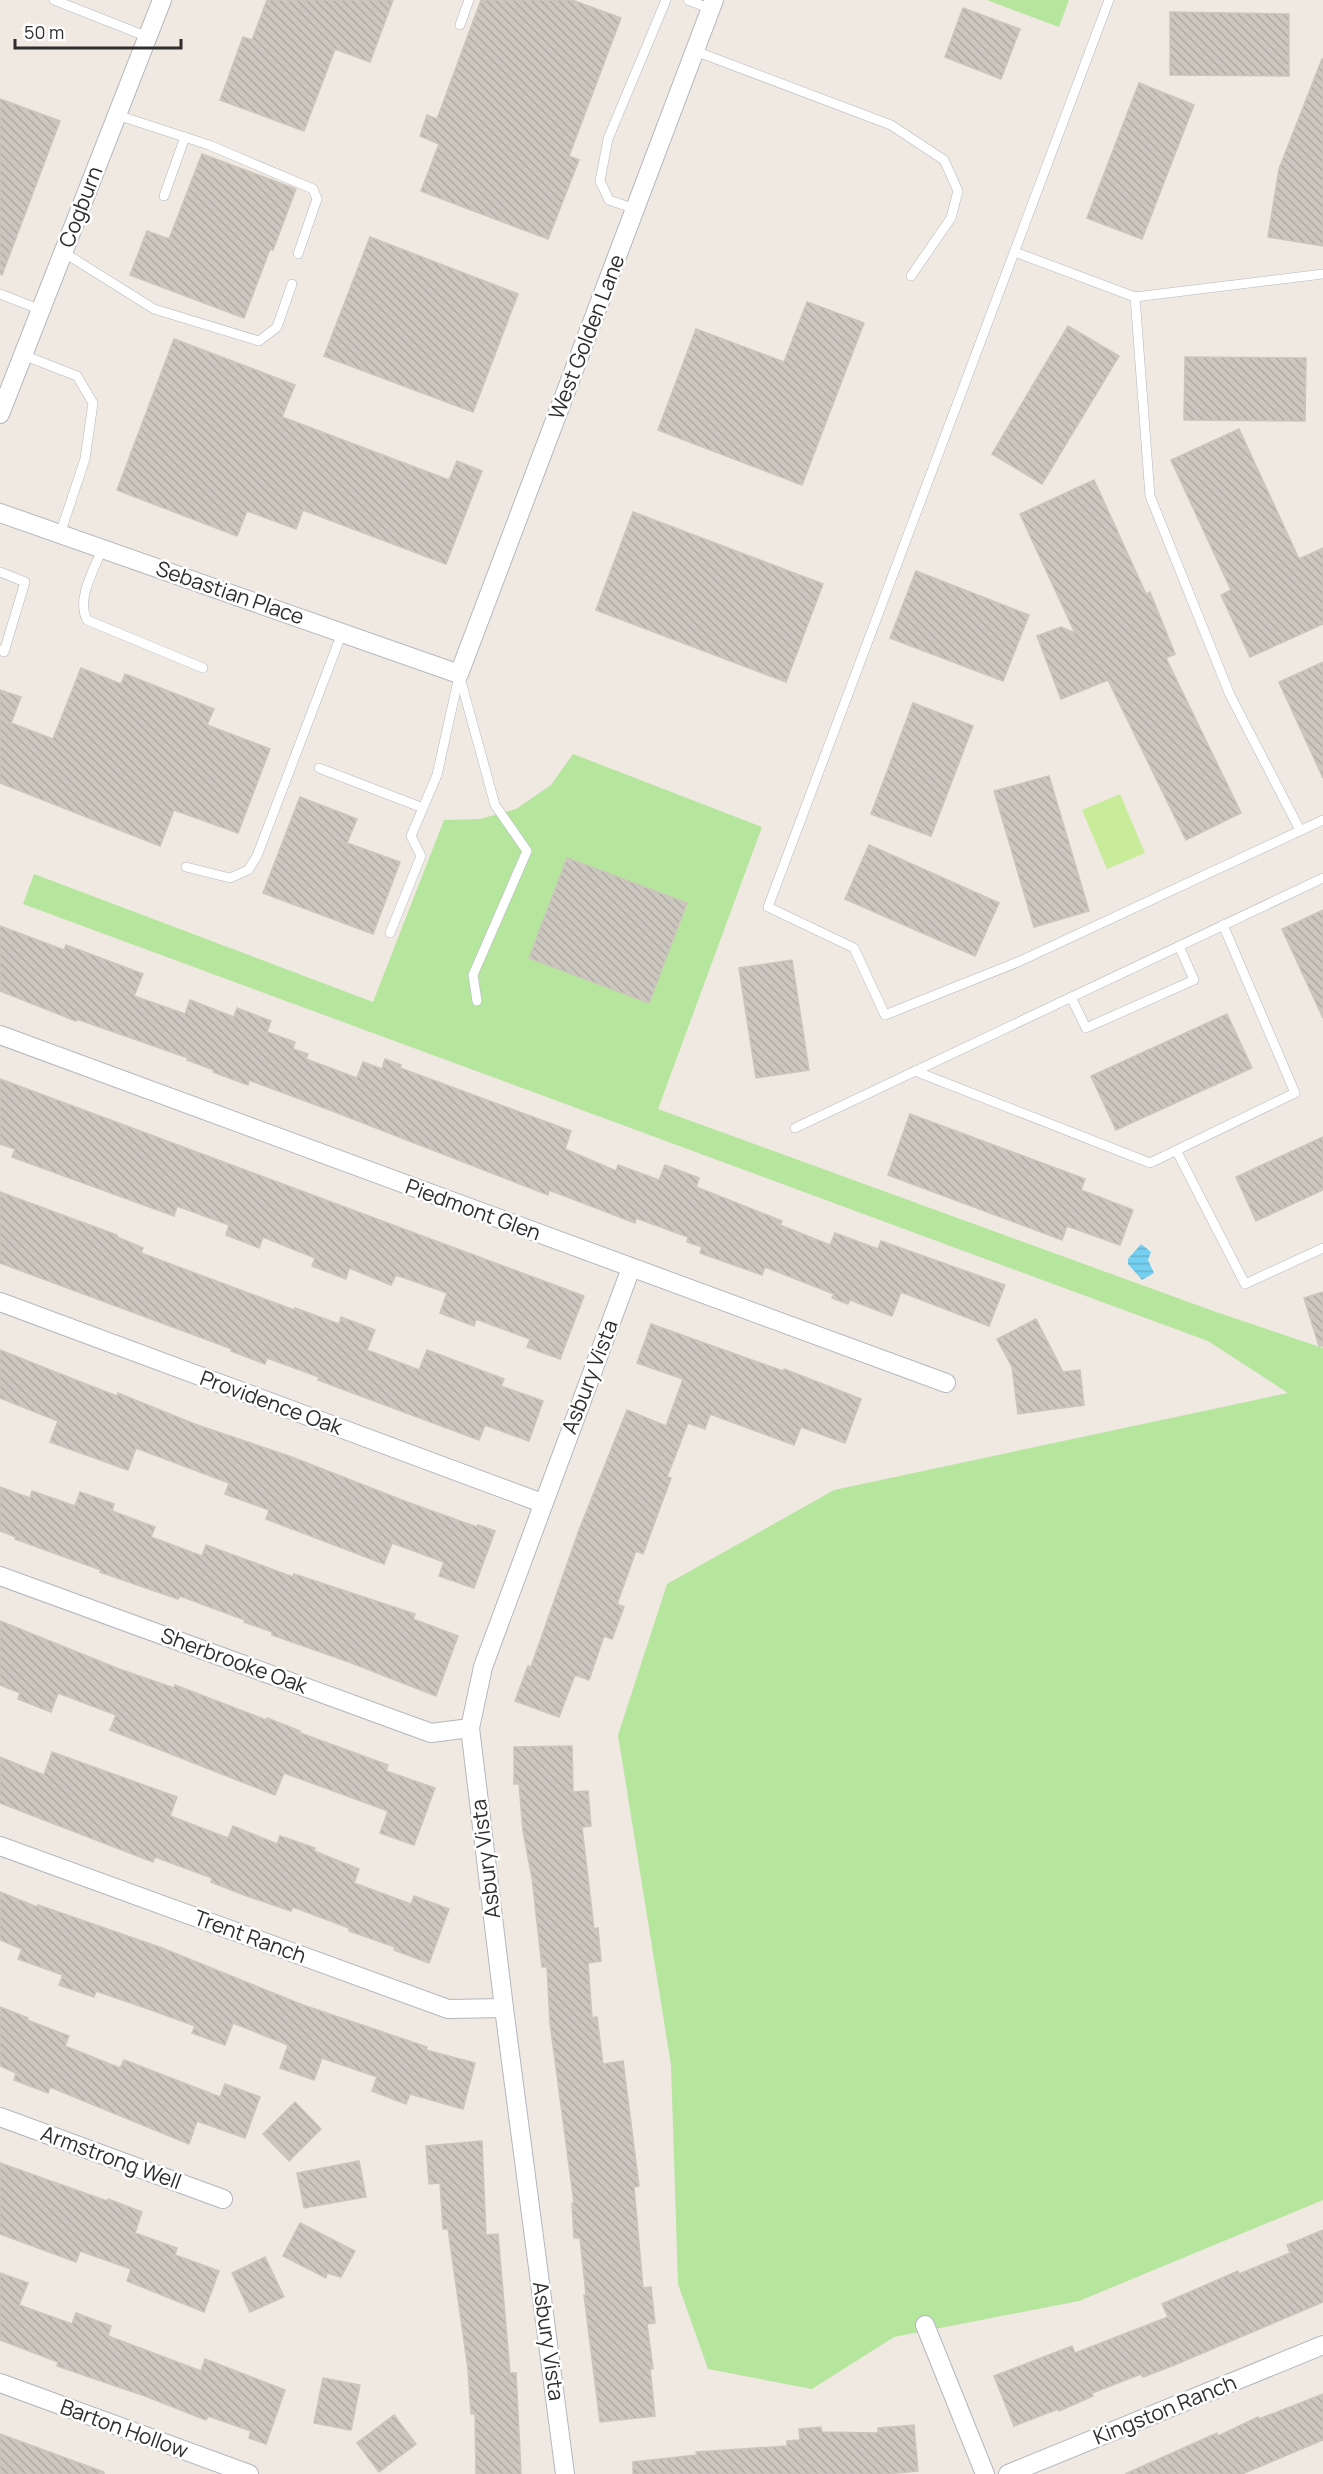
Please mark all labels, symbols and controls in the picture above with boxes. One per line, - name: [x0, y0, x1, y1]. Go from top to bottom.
- scale bar: [15, 12, 182, 50]
- text: 50 m: [24, 20, 64, 44]
- street label: Cogburn: [52, 162, 108, 251]
- street label: West Golden Lane: [542, 250, 630, 423]
- street label: Sebastian Place: [153, 554, 308, 630]
- street label: Piedmont Glen: [402, 1172, 545, 1246]
- street label: Asbury Vista: [554, 1316, 624, 1438]
- street label: Providence Oak: [196, 1363, 347, 1441]
- street label: Sherbrooke Oak: [157, 1621, 312, 1700]
- street label: Asbury Vista: [464, 1798, 506, 1920]
- street label: Trent Ranch: [190, 1903, 310, 1969]
- street label: Armstrong Well: [37, 2119, 185, 2195]
- street label: Asbury Vista: [527, 2279, 571, 2402]
- street label: Kingston Ranch: [1089, 2368, 1240, 2450]
- street label: Barton Hollow: [57, 2392, 192, 2464]

